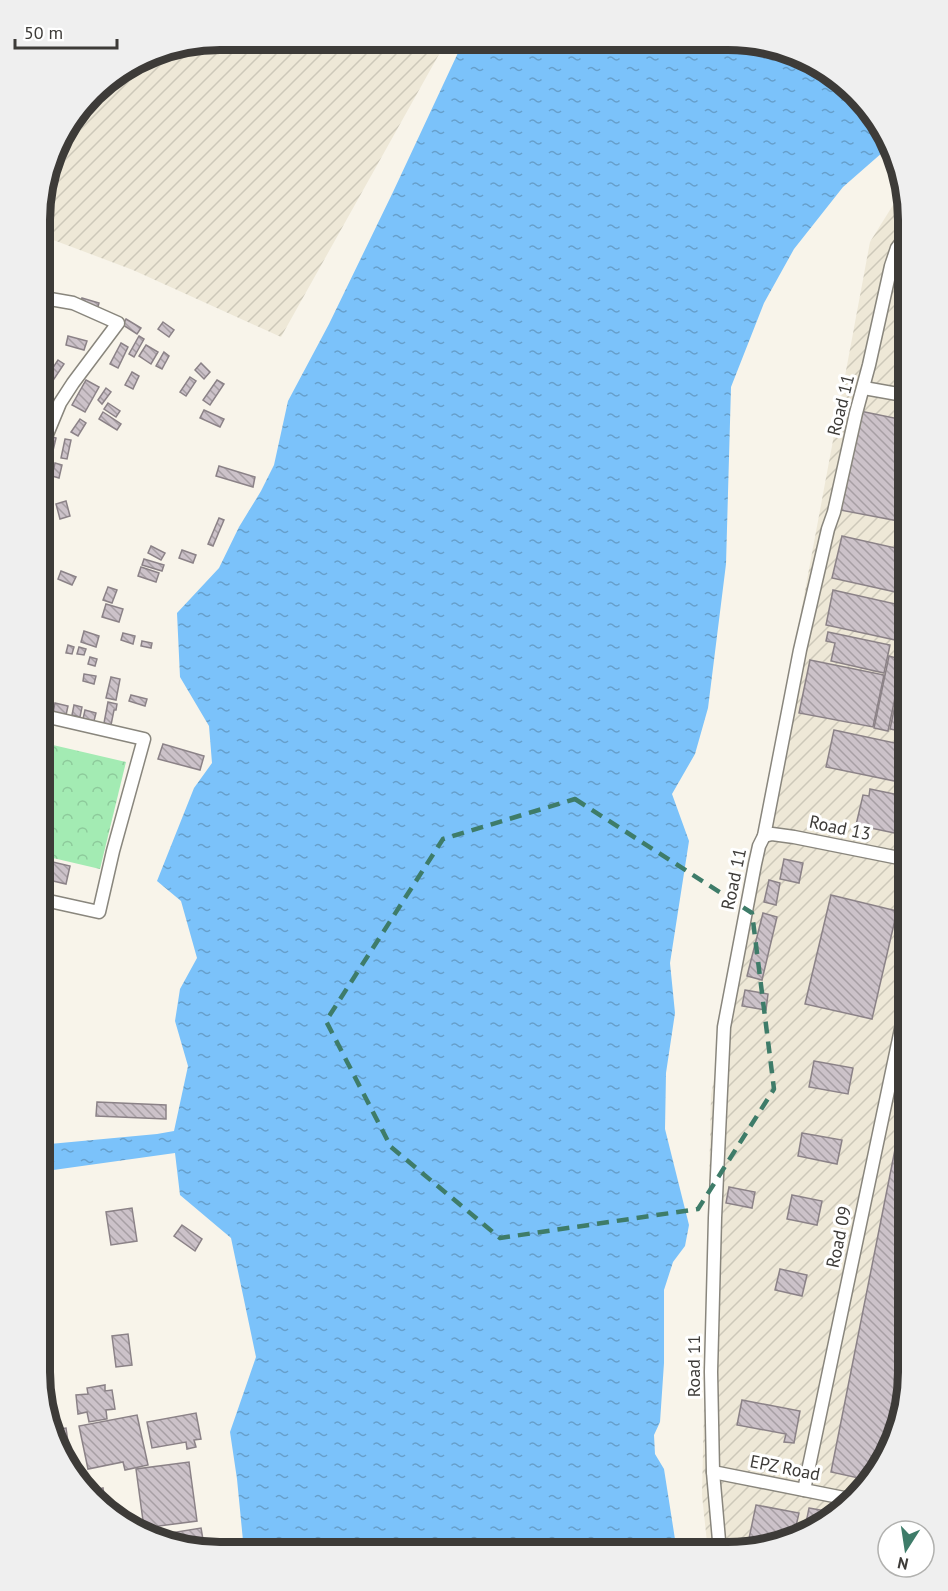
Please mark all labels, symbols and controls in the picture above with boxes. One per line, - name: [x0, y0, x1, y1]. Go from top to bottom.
- scale bar: [15, 12, 117, 50]
- text: 50 m: [24, 21, 63, 44]
- street label: Road 11: [822, 372, 859, 438]
- street label: Road 13: [807, 810, 873, 845]
- street label: Road 11: [716, 846, 751, 912]
- street label: Road 09: [821, 1204, 856, 1270]
- street label: Road 11: [682, 1335, 705, 1397]
- street label: EPZ Road: [748, 1449, 822, 1486]
- north arrow: [876, 1519, 936, 1579]
- text: N: [896, 1553, 910, 1575]

